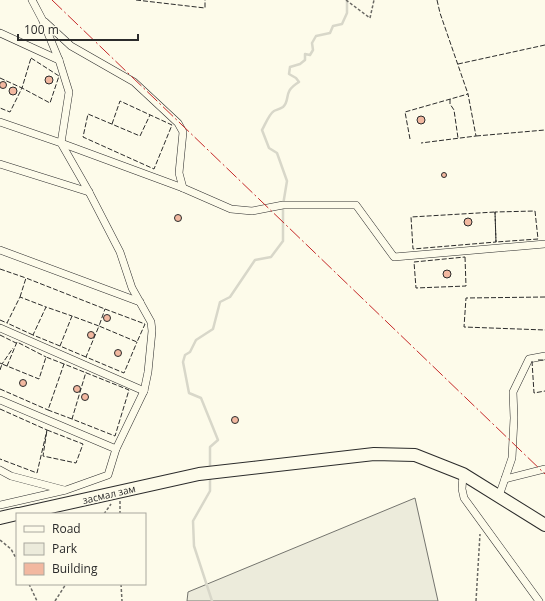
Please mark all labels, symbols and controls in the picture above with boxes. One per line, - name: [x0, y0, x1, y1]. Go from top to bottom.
- scale bar: [18, 16, 138, 42]
- text: 100 m: [24, 21, 59, 38]
- street label: засмал зам: [81, 481, 137, 507]
- legend: [16, 513, 146, 585]
- text: Road: [52, 520, 81, 537]
- text: Park: [52, 540, 78, 557]
- text: Building: [52, 560, 98, 577]

